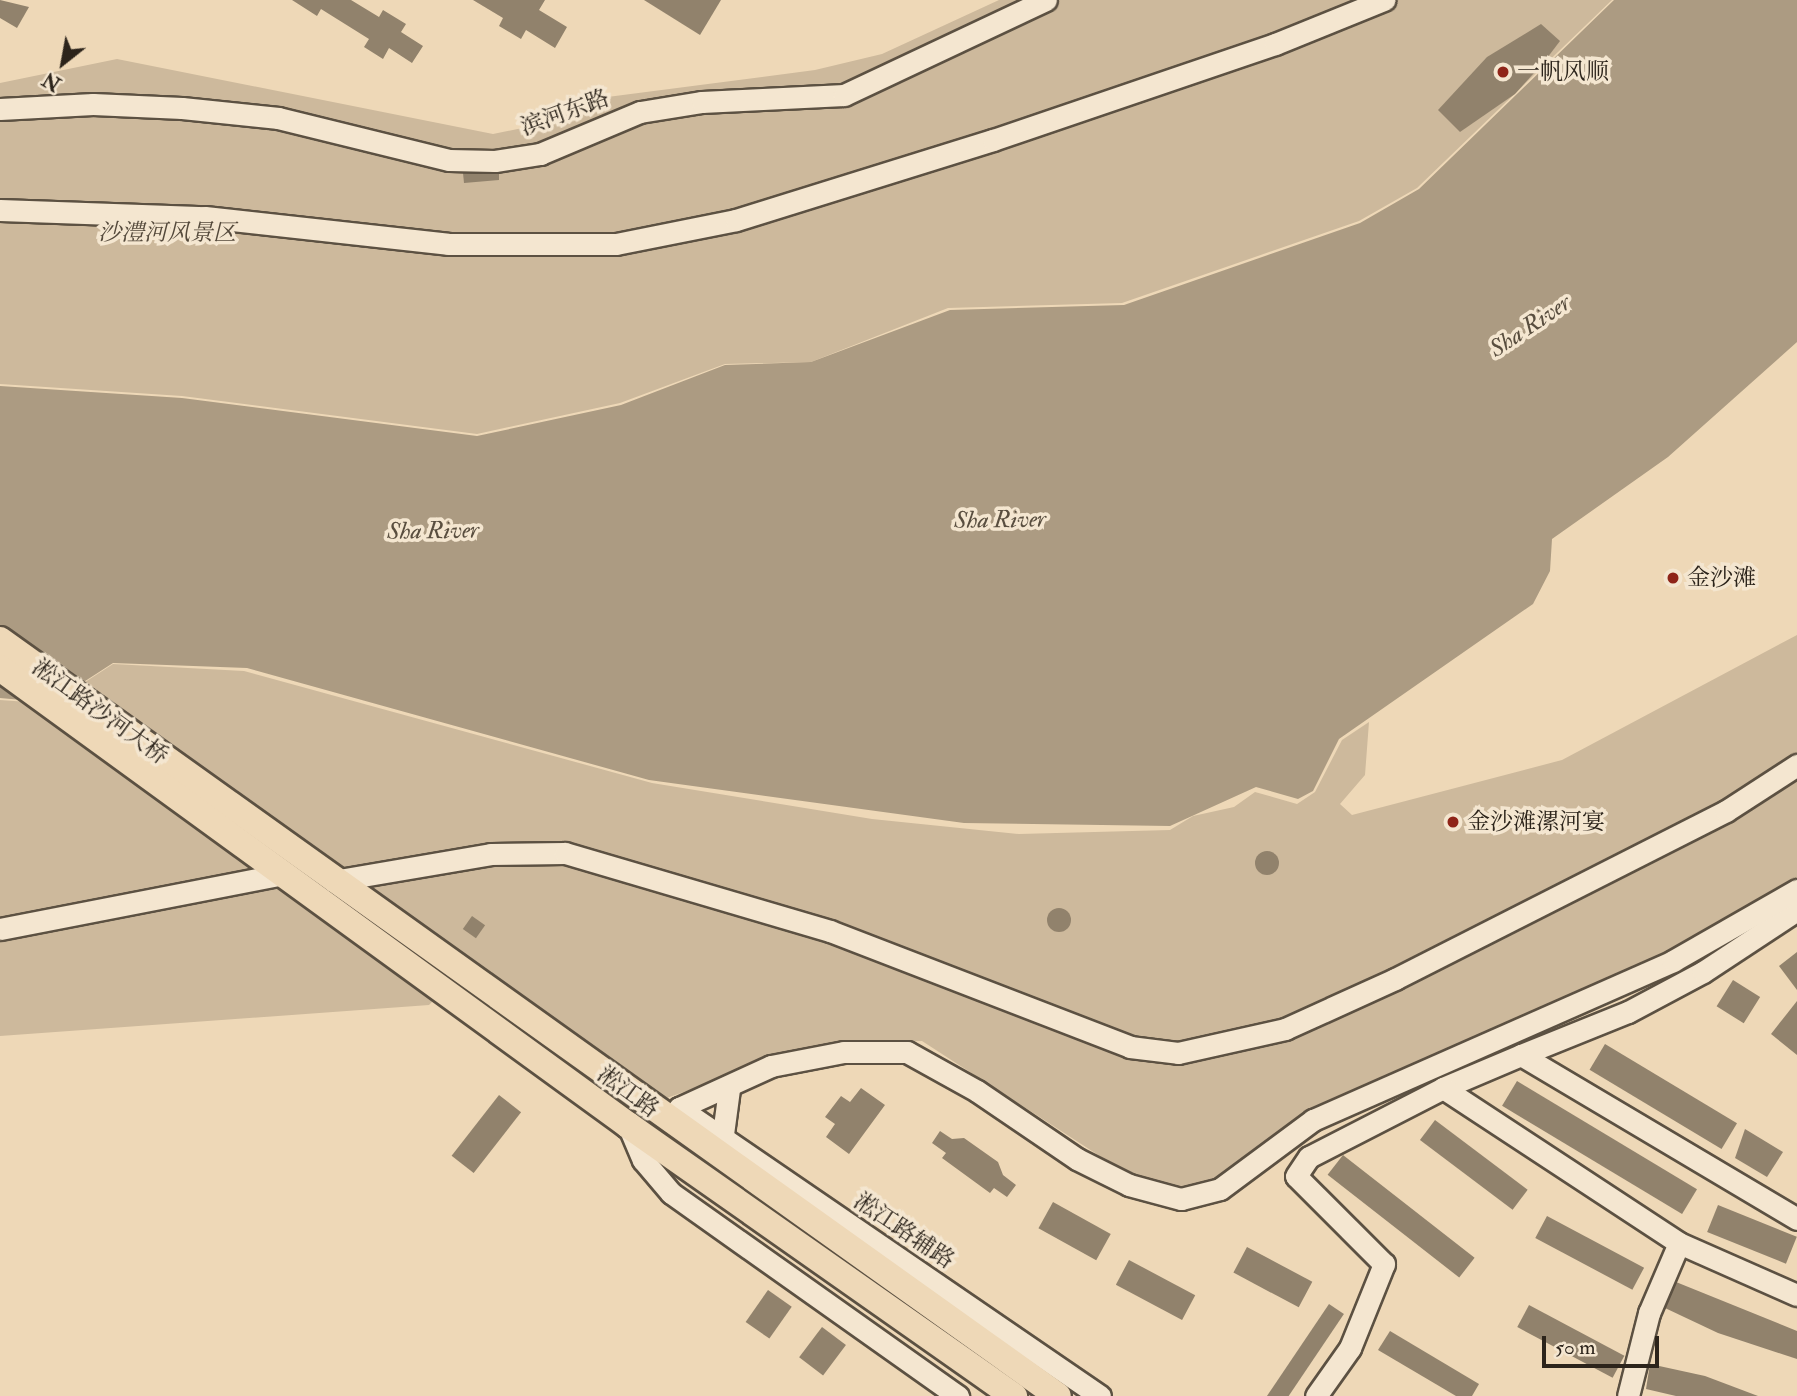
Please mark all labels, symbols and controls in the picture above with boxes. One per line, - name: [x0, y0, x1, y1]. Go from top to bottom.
- north arrow: [28, 28, 98, 98]
- place label: 一帆风顺: [1517, 58, 1609, 86]
- marker: 一帆风顺: [1495, 64, 1511, 80]
- text: N: [39, 66, 66, 96]
- street label: 滨河东路: [517, 84, 613, 142]
- park label: 沙澧河风景区: [98, 219, 236, 247]
- water label: Sha River: [1484, 288, 1576, 364]
- water label: Sha River: [954, 505, 1046, 535]
- water label: Sha River: [387, 516, 479, 546]
- place label: 金沙滩: [1687, 564, 1756, 592]
- marker: 金沙滩: [1665, 570, 1681, 586]
- street label: 淞江路沙河大桥: [27, 654, 173, 770]
- place label: 金沙滩漯河宴: [1467, 808, 1605, 836]
- marker: 金沙滩漯河宴: [1445, 814, 1461, 830]
- street label: 淞江路: [592, 1061, 664, 1123]
- street label: 淞江路辅路: [849, 1187, 959, 1275]
- scale bar: [1545, 1322, 1662, 1366]
- text: 50 m: [1555, 1334, 1596, 1361]

